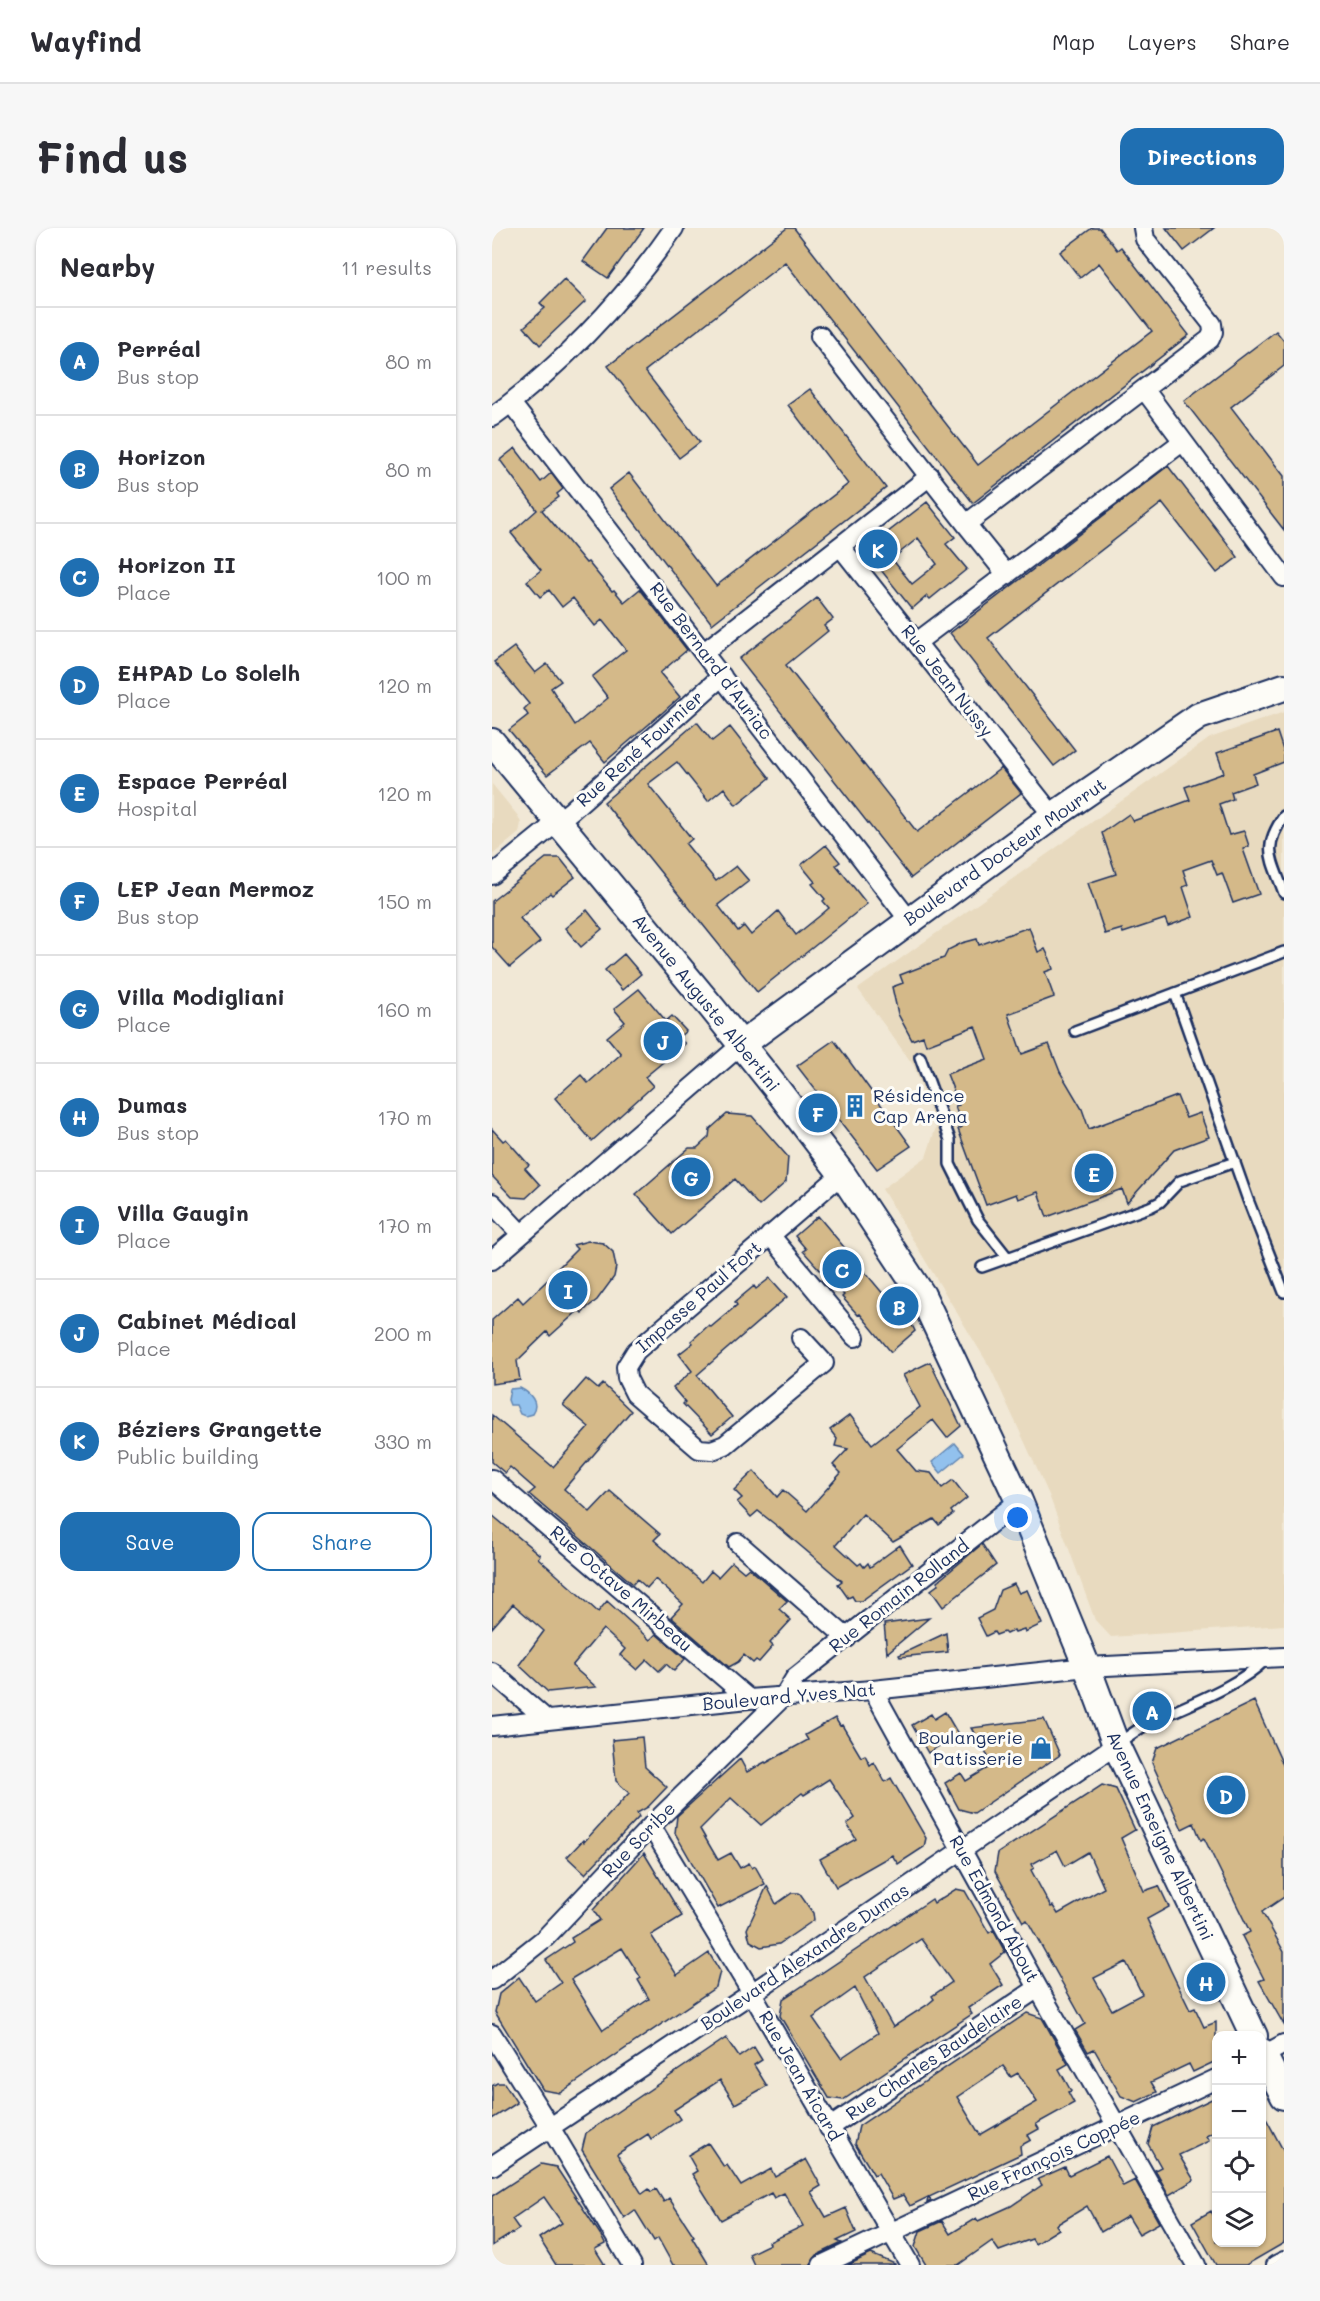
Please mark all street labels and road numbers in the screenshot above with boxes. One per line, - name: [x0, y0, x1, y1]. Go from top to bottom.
- street label: Rue Bernard d'Auriac: [645, 577, 779, 744]
- street label: Rue Jean Nussy: [896, 619, 999, 741]
- street label: Rue René Fournier: [571, 685, 708, 812]
- street label: Boulevard Docteur Mourrut: [898, 772, 1111, 931]
- street label: Avenue Auguste Albertini: [628, 909, 786, 1096]
- street label: Impasse Paul Fort: [630, 1235, 766, 1357]
- street label: Rue Octave Mirbeau: [545, 1520, 698, 1657]
- street label: Rue Romain Rolland: [824, 1533, 973, 1657]
- street label: Boulevard Yves Nat: [701, 1676, 876, 1716]
- street label: Avenue Enseigne Albertini: [1102, 1727, 1220, 1944]
- street label: Rue Scribe: [596, 1796, 680, 1882]
- street label: Rue Edmond About: [944, 1831, 1045, 1986]
- street label: Boulevard Alexandre Dumas: [695, 1877, 913, 2035]
- street label: Rue Charles Baudelaire: [841, 1989, 1026, 2125]
- street label: Rue Jean Aicard: [754, 2006, 848, 2145]
- street label: Rue François Coppée: [963, 2105, 1144, 2206]

